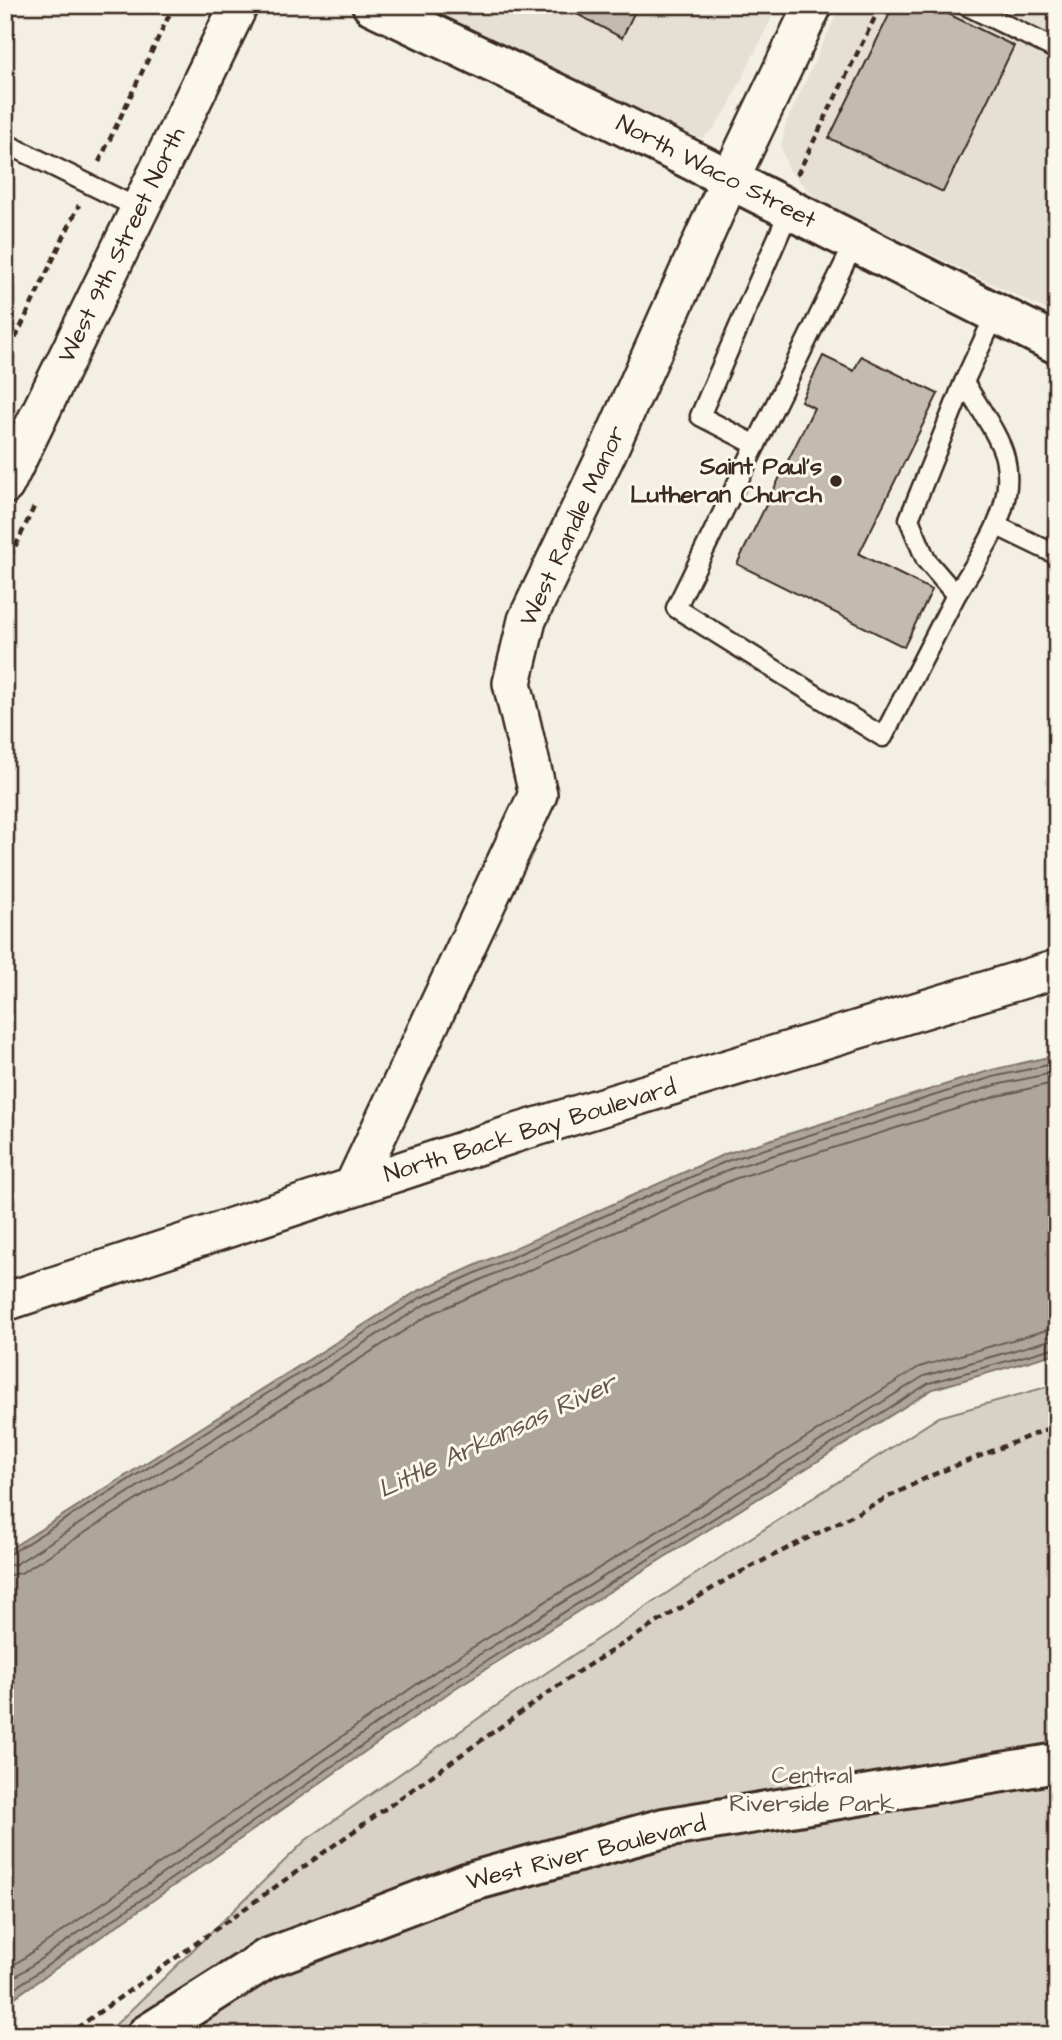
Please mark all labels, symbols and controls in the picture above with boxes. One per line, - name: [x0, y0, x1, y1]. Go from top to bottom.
- street label: North Waco Street: [610, 107, 822, 237]
- street label: West 9th Street North: [50, 121, 194, 369]
- street label: West Randle Manor: [512, 420, 634, 632]
- place label: Saint Paul's Lutheran Church: [630, 450, 823, 512]
- marker: Saint Paul's Lutheran Church: [828, 473, 844, 489]
- street label: North Back Bay Boulevard: [380, 1070, 680, 1193]
- water label: Little Arkansas River: [372, 1364, 624, 1507]
- park label: Central Riverside Park: [729, 1759, 895, 1821]
- street label: West River Boulevard: [463, 1807, 709, 1899]

